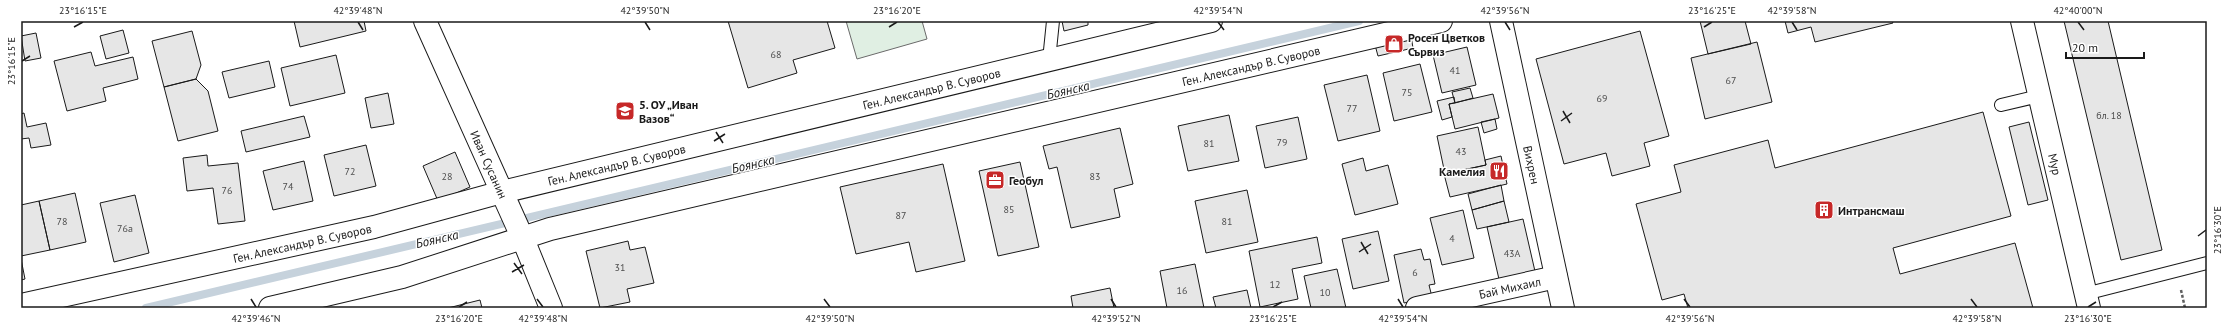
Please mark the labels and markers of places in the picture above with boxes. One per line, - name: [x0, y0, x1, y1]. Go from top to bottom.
- place label: Росен Цветков Сървиз: [1408, 30, 1485, 59]
- shop icon: Росен Цветков Сървиз: [1383, 33, 1405, 55]
- place label: 5. ОУ „Иван Вазов“: [639, 97, 698, 126]
- school or university icon: 5. ОУ „Иван Вазов“: [614, 100, 636, 122]
- restaurant icon: Камелия: [1488, 160, 1510, 182]
- place label: Камелия: [1439, 164, 1485, 179]
- office icon: Геобул: [984, 169, 1006, 191]
- place label: Геобул: [1009, 173, 1043, 188]
- building icon: Интрансмаш: [1813, 199, 1835, 221]
- place label: Интрансмаш: [1838, 203, 1905, 218]

